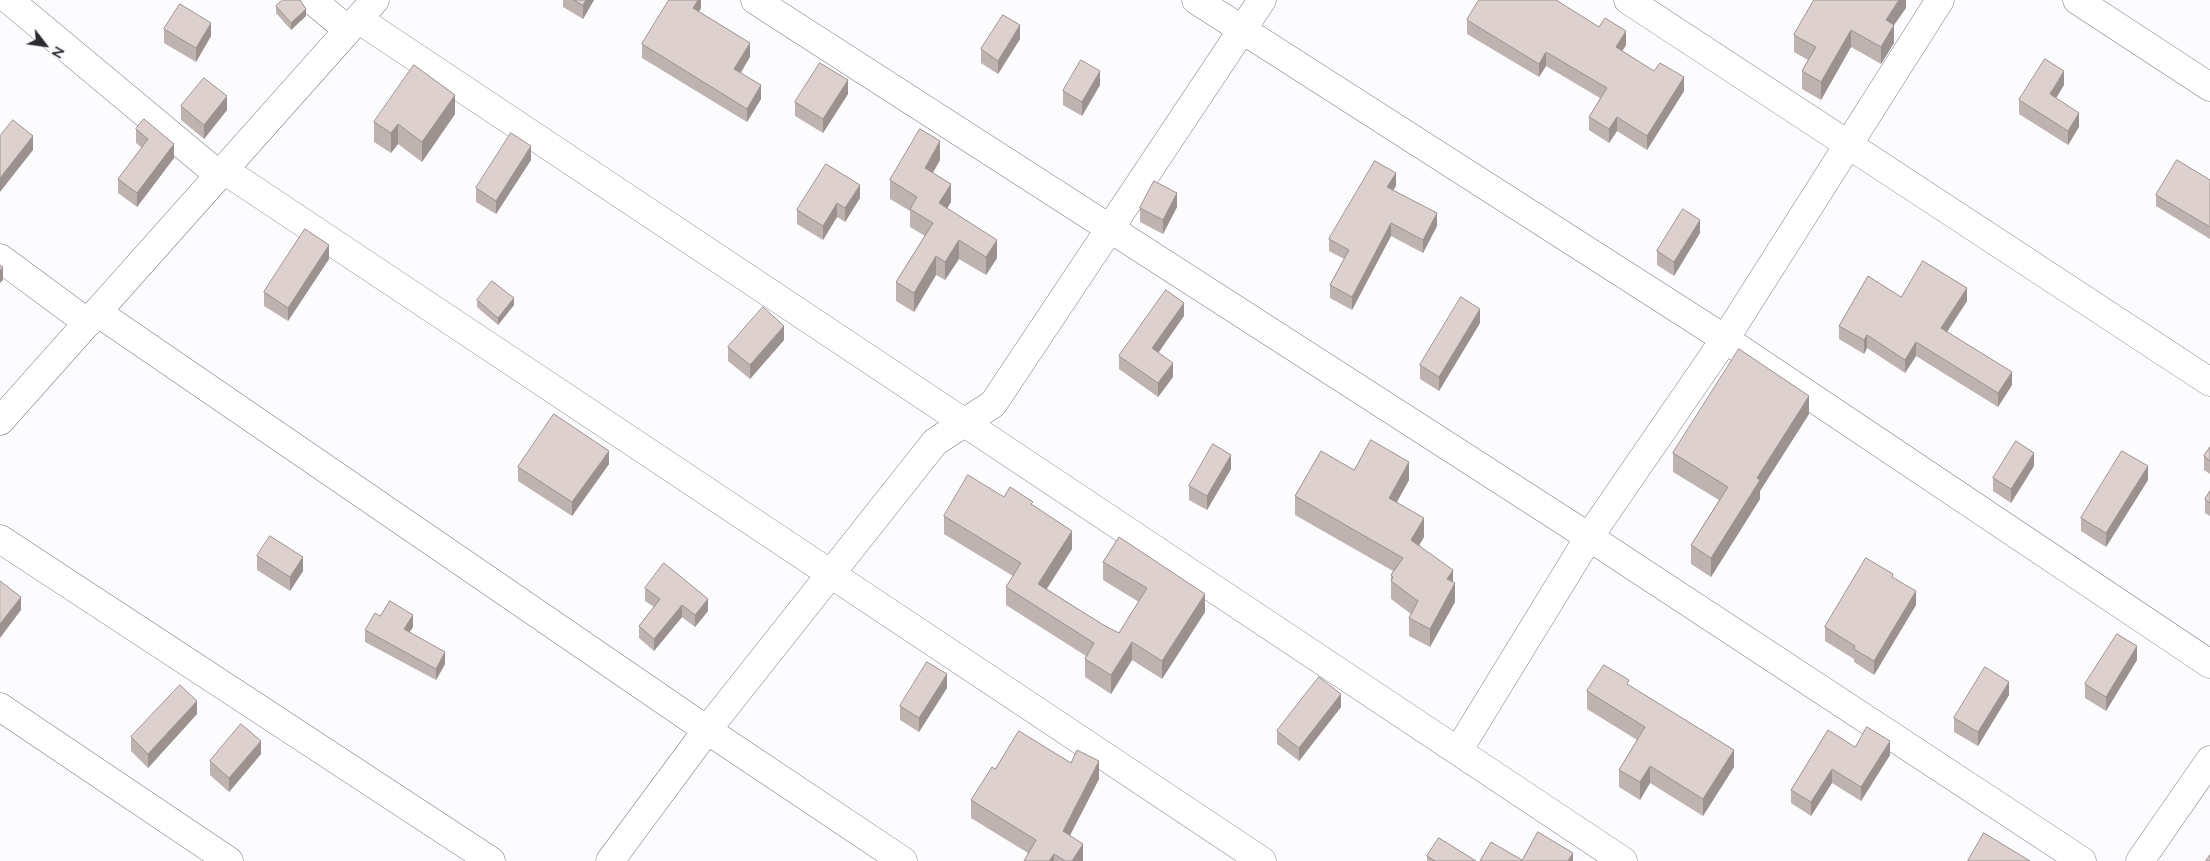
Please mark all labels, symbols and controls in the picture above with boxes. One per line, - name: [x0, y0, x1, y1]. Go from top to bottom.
- north arrow: [20, 20, 70, 70]
- text: N: [48, 44, 68, 62]

